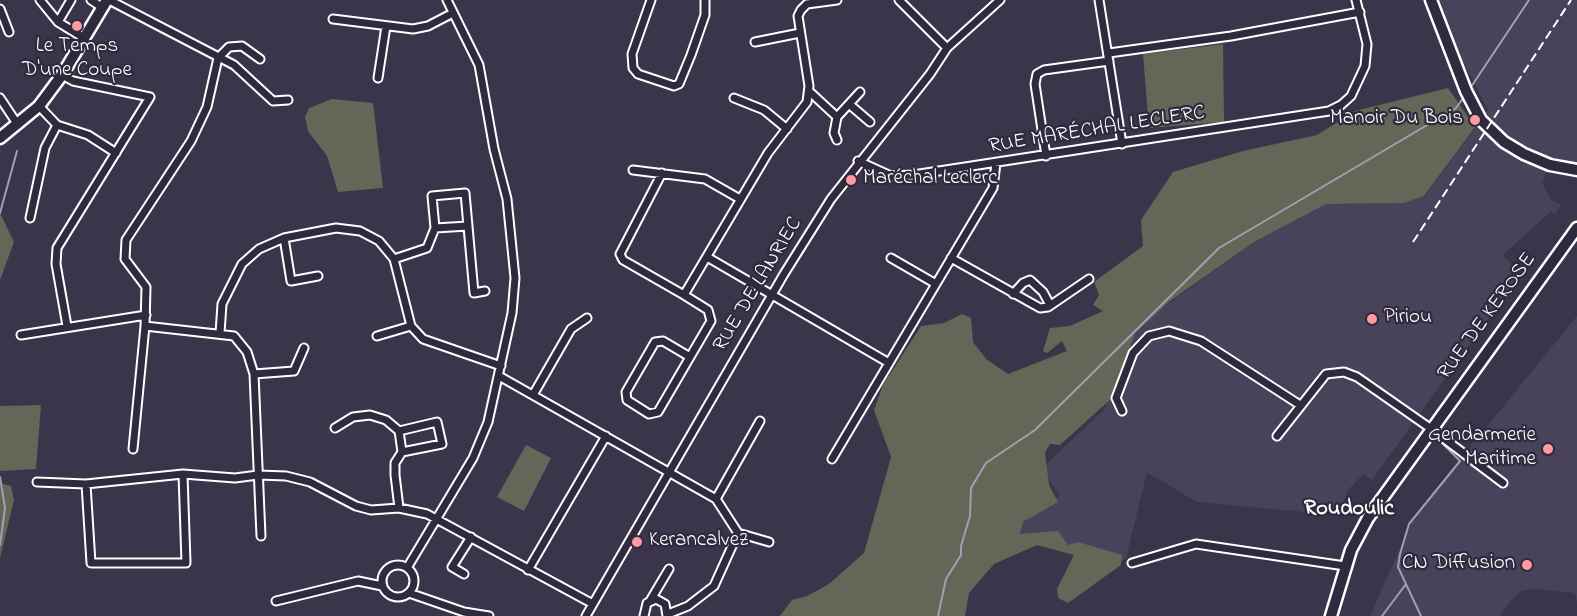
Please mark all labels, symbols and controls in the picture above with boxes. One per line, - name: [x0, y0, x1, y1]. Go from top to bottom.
- marker: Le Temps D'une Coupe: [70, 19, 84, 33]
- place label: Le Temps D'une Coupe: [22, 35, 132, 85]
- street label: RUE MARÉCHAL LECLERC: [987, 101, 1207, 161]
- place label: Manoir Du Bois: [1330, 107, 1463, 133]
- marker: Manoir Du Bois: [1468, 113, 1482, 127]
- place label: Maréchal Leclerc: [863, 167, 998, 193]
- marker: Maréchal Leclerc: [844, 173, 858, 187]
- street label: RUE DE LANRIEC: [709, 213, 809, 357]
- street label: RUE DE KEROSE: [1433, 249, 1543, 385]
- place label: Piriou: [1384, 306, 1432, 332]
- marker: Piriou: [1365, 312, 1379, 326]
- place label: Gendarmerie Maritime: [1428, 424, 1536, 474]
- marker: Gendarmerie Maritime: [1541, 442, 1555, 456]
- district label: Roudoulic: [1304, 497, 1394, 523]
- place label: Kerancalvez: [649, 529, 748, 555]
- marker: Kerancalvez: [630, 535, 644, 549]
- place label: CN Diffusion: [1402, 552, 1515, 578]
- marker: CN Diffusion: [1520, 558, 1534, 572]

